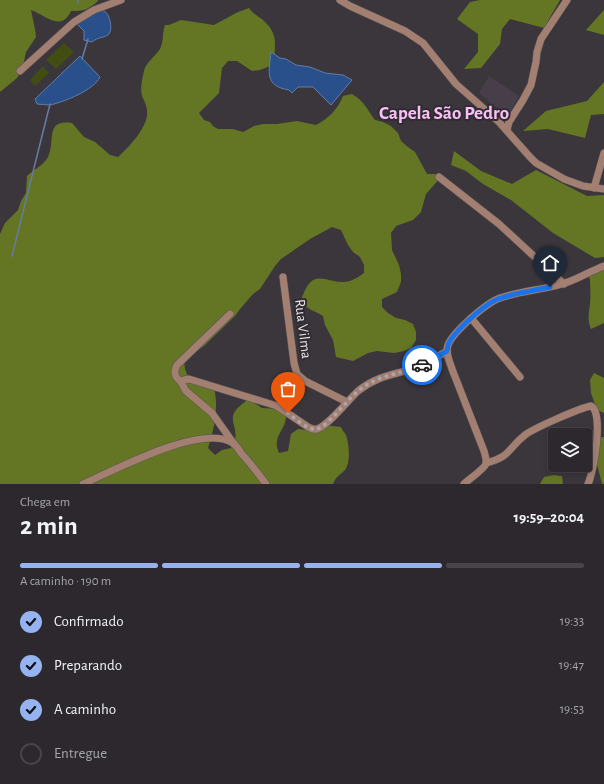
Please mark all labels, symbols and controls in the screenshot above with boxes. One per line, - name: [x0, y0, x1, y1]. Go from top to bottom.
- district label: Capela São Pedro: [379, 104, 509, 123]
- pin: [533, 246, 567, 287]
- icon: home: [539, 252, 561, 274]
- street label: Rua Vilma: [292, 298, 314, 360]
- courier: [402, 345, 442, 385]
- icon: car: [411, 354, 433, 376]
- pin: [271, 372, 305, 413]
- icon: bag: [277, 378, 299, 400]
- map controls: [548, 428, 592, 472]
- button: layers: [548, 428, 592, 472]
- text: Chega em: [20, 496, 70, 509]
- text: 19:59–20:04: [514, 510, 584, 525]
- text: 2 min: [20, 513, 78, 539]
- text: A caminho · 190 m: [20, 575, 111, 588]
- icon: check: [20, 611, 42, 633]
- text: Confirmado: [54, 614, 124, 629]
- text: 19:33: [560, 615, 584, 628]
- icon: check: [20, 655, 42, 677]
- text: Preparando: [54, 658, 122, 673]
- text: 19:47: [559, 659, 584, 672]
- icon: check: [20, 699, 42, 721]
- text: A caminho: [54, 702, 116, 717]
- text: 19:53: [560, 703, 584, 716]
- text: Entregue: [54, 746, 107, 761]

